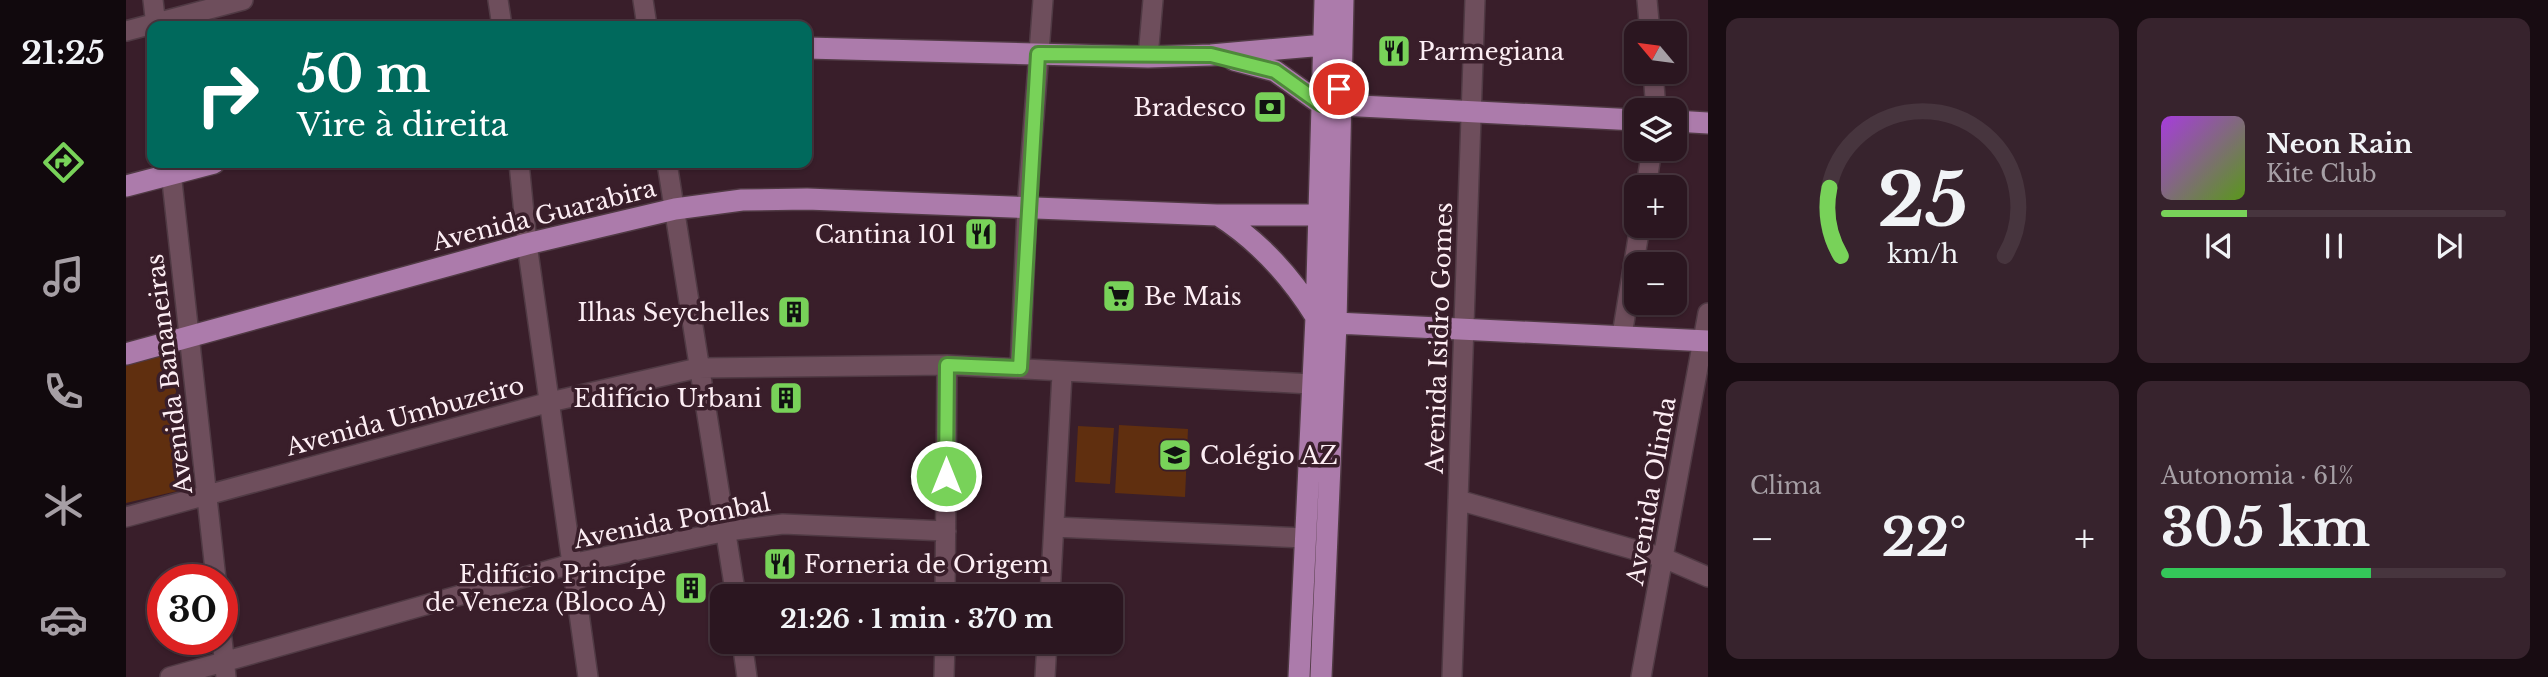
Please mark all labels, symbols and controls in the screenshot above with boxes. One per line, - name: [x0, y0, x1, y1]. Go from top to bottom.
- north arrow: [1624, 21, 1687, 84]
- map controls: [1624, 21, 1687, 315]
- restaurant icon: Parmegiana: [1375, 32, 1413, 70]
- text: 21:25: [21, 33, 105, 73]
- place label: Parmegiana: [1418, 37, 1565, 66]
- text: 50 m: [297, 44, 430, 105]
- icon: right: [182, 49, 273, 140]
- pin: [1309, 59, 1369, 119]
- icon: arrive: [1320, 70, 1358, 108]
- bank icon: Bradesco: [1251, 88, 1289, 126]
- place label: Bradesco: [1133, 93, 1246, 122]
- button: layers: [1624, 98, 1687, 161]
- text: Vire à direita: [297, 105, 508, 145]
- text: Neon Rain: [2266, 128, 2412, 160]
- icon: directions: [39, 138, 88, 187]
- text: 25: [1877, 156, 1968, 247]
- text: Kite Club: [2266, 160, 2377, 188]
- street label: Avenida Guarabira: [428, 173, 660, 257]
- button: +: [1624, 175, 1687, 238]
- street label: Avenida Isidro Gomes: [1420, 202, 1458, 475]
- restaurant icon: Cantina 101: [962, 215, 1000, 253]
- place label: Cantina 101: [815, 220, 956, 249]
- icon: previous: [2200, 227, 2238, 265]
- icon: pause: [2315, 227, 2353, 265]
- icon: next: [2430, 227, 2468, 265]
- text: km/h: [1887, 239, 1958, 270]
- icon: music: [39, 252, 88, 301]
- street label: Avenida Bananeiras: [140, 252, 198, 497]
- button: −: [1624, 252, 1687, 315]
- supermarket icon: Be Mais: [1100, 277, 1138, 315]
- place label: Be Mais: [1144, 282, 1242, 311]
- building icon: Ilhas Seychelles: [775, 293, 813, 331]
- place label: Ilhas Seychelles: [578, 298, 770, 327]
- icon: phone: [39, 367, 88, 416]
- street label: Avenida Umbuzeiro: [282, 370, 527, 462]
- building icon: Edifício Urbani: [767, 379, 805, 417]
- place label: Edifício Urbani: [573, 384, 762, 413]
- street label: Avenida Olinda: [1620, 394, 1682, 588]
- school or university icon: Colégio AZ: [1156, 436, 1194, 474]
- position arrow: [909, 439, 983, 513]
- place label: Colégio AZ: [1200, 441, 1338, 470]
- text: Autonomia · 61%: [2161, 462, 2354, 490]
- text: Clima: [1750, 472, 1821, 500]
- icon: climate: [39, 481, 88, 530]
- street label: Avenida Pombal: [570, 488, 773, 554]
- text: 305 km: [2161, 496, 2370, 560]
- text: 22°: [1882, 506, 1967, 570]
- text: −: [1750, 515, 1774, 562]
- text: +: [2074, 515, 2095, 562]
- restaurant icon: Forneria de Origem: [761, 545, 799, 583]
- place label: Forneria de Origem: [804, 550, 1049, 579]
- place label: Edifício Princípe de Veneza (Bloco A): [425, 560, 666, 617]
- speed limit sign: 30: [147, 564, 238, 655]
- building icon: Edifício Princípe de Veneza (Bloco A): [672, 569, 710, 607]
- icon: car: [39, 595, 88, 644]
- text: 21:26 · 1 min · 370 m: [780, 603, 1053, 635]

